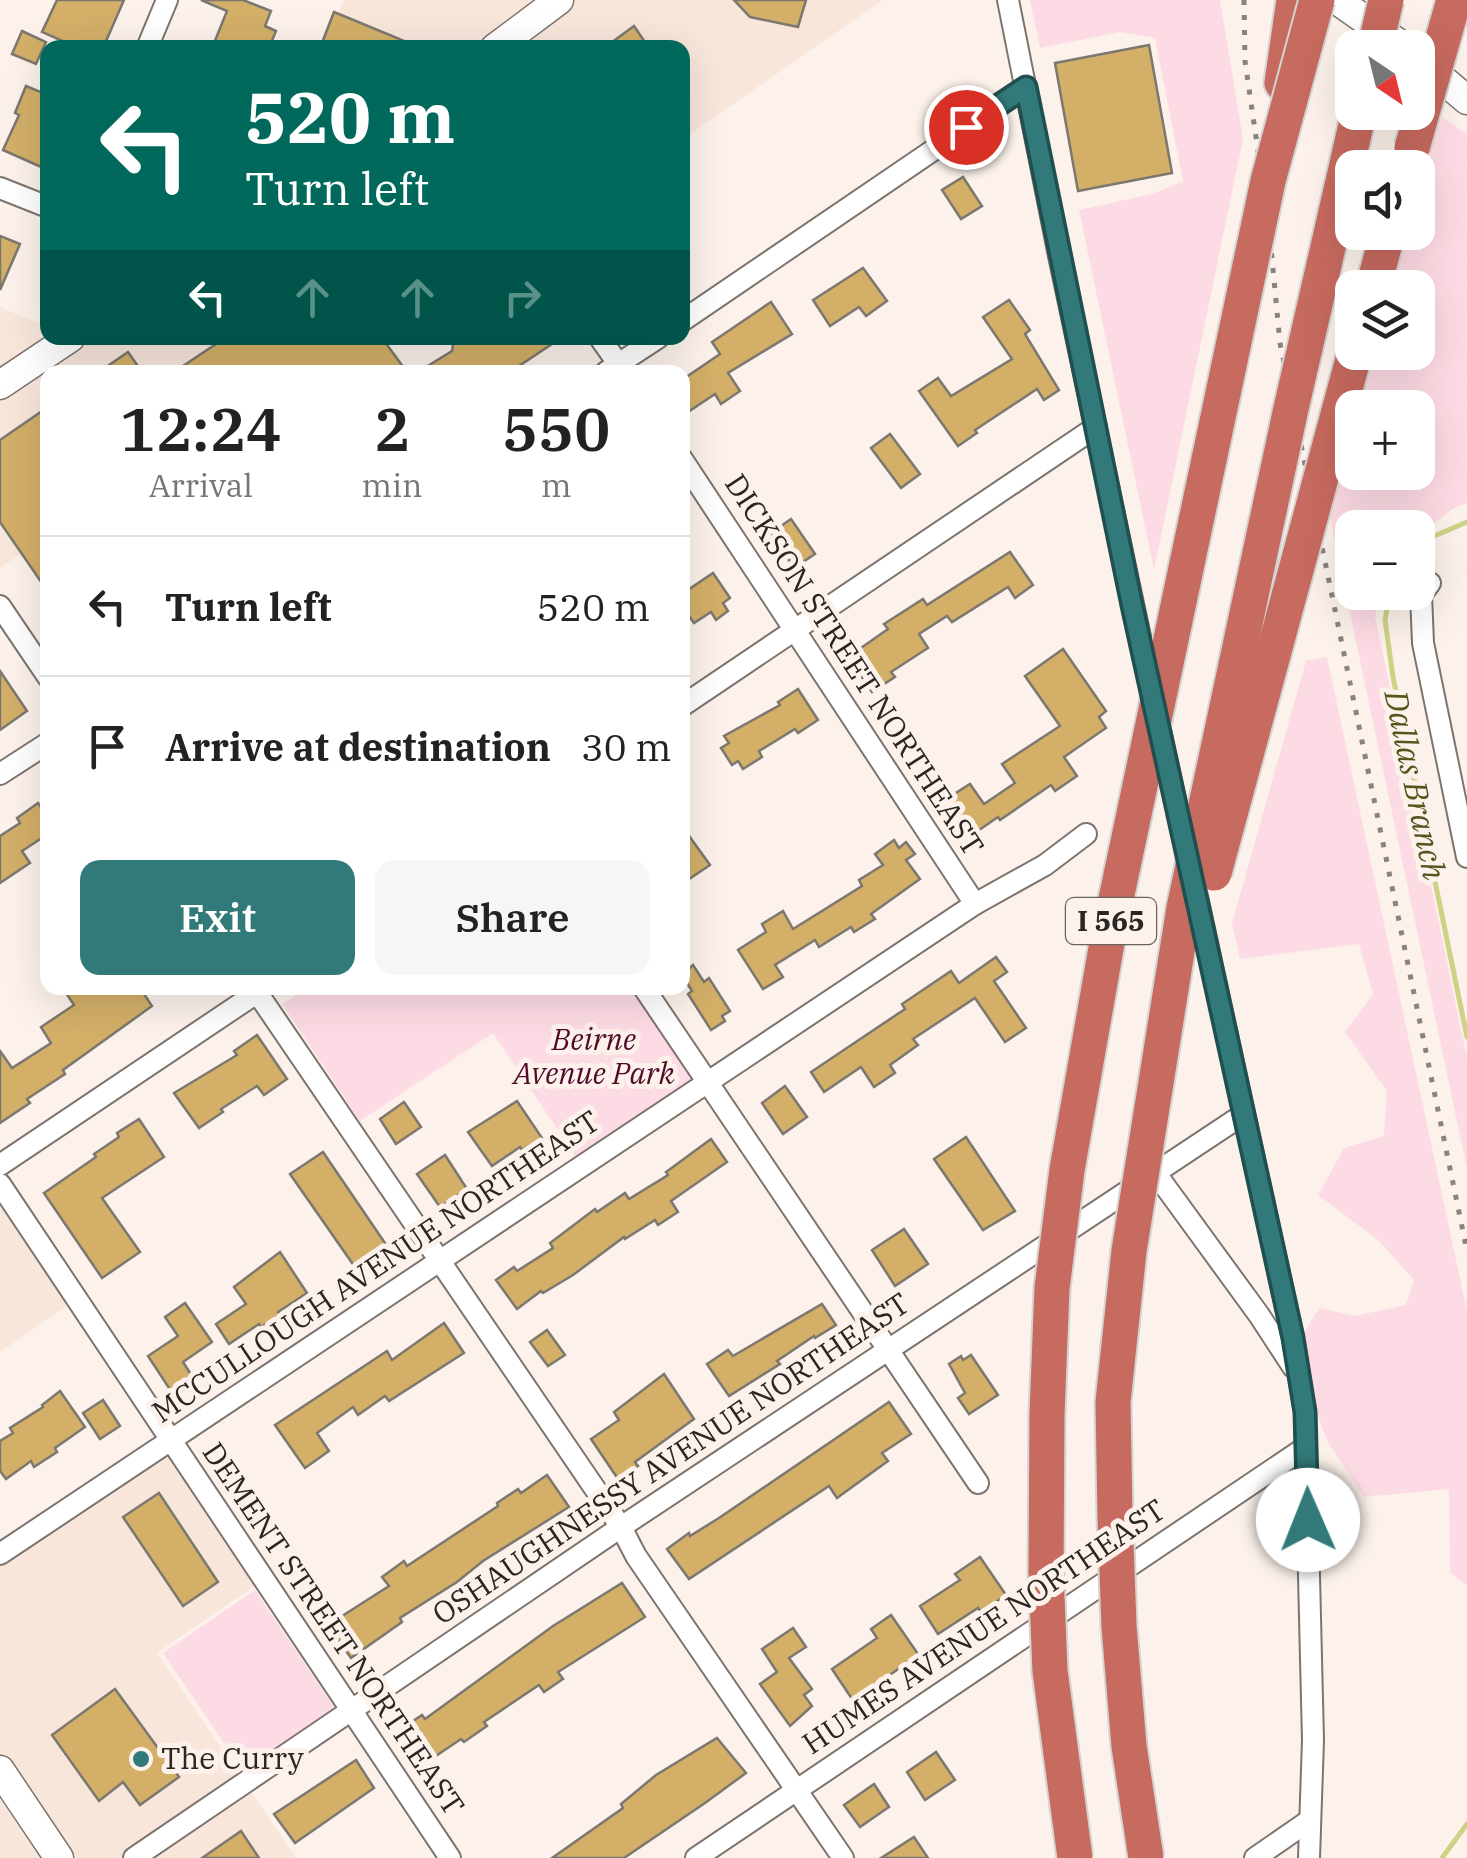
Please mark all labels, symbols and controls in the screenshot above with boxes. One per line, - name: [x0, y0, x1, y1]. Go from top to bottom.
- north arrow: [1335, 30, 1435, 130]
- map controls: [1335, 30, 1435, 610]
- text: 520 m: [245, 71, 455, 162]
- icon: left: [80, 80, 210, 210]
- pin: [924, 85, 1009, 170]
- icon: arrive: [939, 100, 994, 155]
- button: sound: [1335, 150, 1435, 250]
- text: Turn left: [245, 159, 429, 217]
- icon: left: [180, 270, 235, 325]
- icon: ahead: [285, 270, 340, 325]
- icon: ahead: [390, 270, 445, 325]
- icon: right: [495, 270, 550, 325]
- button: layers: [1335, 270, 1435, 370]
- text: 12:24: [120, 389, 282, 468]
- text: 2: [374, 389, 410, 468]
- text: 550: [502, 389, 610, 468]
- button: +: [1335, 390, 1435, 490]
- text: Arrival: [149, 464, 253, 506]
- text: min: [361, 464, 422, 506]
- text: m: [541, 464, 571, 506]
- street label: DICKSON STREET NORTHEAST: [717, 466, 994, 863]
- button: −: [1335, 510, 1435, 610]
- icon: left: [80, 579, 135, 634]
- text: Turn left: [165, 582, 332, 631]
- text: 520 m: [537, 582, 650, 631]
- water label: Dallas Branch: [1375, 685, 1457, 884]
- icon: arrive: [80, 719, 135, 774]
- text: Arrive at destination: [165, 722, 551, 771]
- text: 30 m: [581, 722, 672, 771]
- button: Exit: [80, 860, 355, 975]
- button: Share: [375, 860, 650, 975]
- road number: I 565: [1066, 898, 1156, 944]
- park label: Beirne Avenue Park: [511, 1019, 675, 1092]
- street label: MCCULLOUGH AVENUE NORTHEAST: [144, 1101, 606, 1431]
- street label: OSHAUGHNESSY AVENUE NORTHEAST: [424, 1283, 916, 1632]
- street label: DEMENT STREET NORTHEAST: [195, 1434, 474, 1822]
- position arrow: [1256, 1468, 1360, 1572]
- street label: HUMES AVENUE NORTHEAST: [794, 1489, 1172, 1762]
- place label: The Curry: [161, 1738, 304, 1777]
- marker: The Curry: [130, 1748, 152, 1770]

